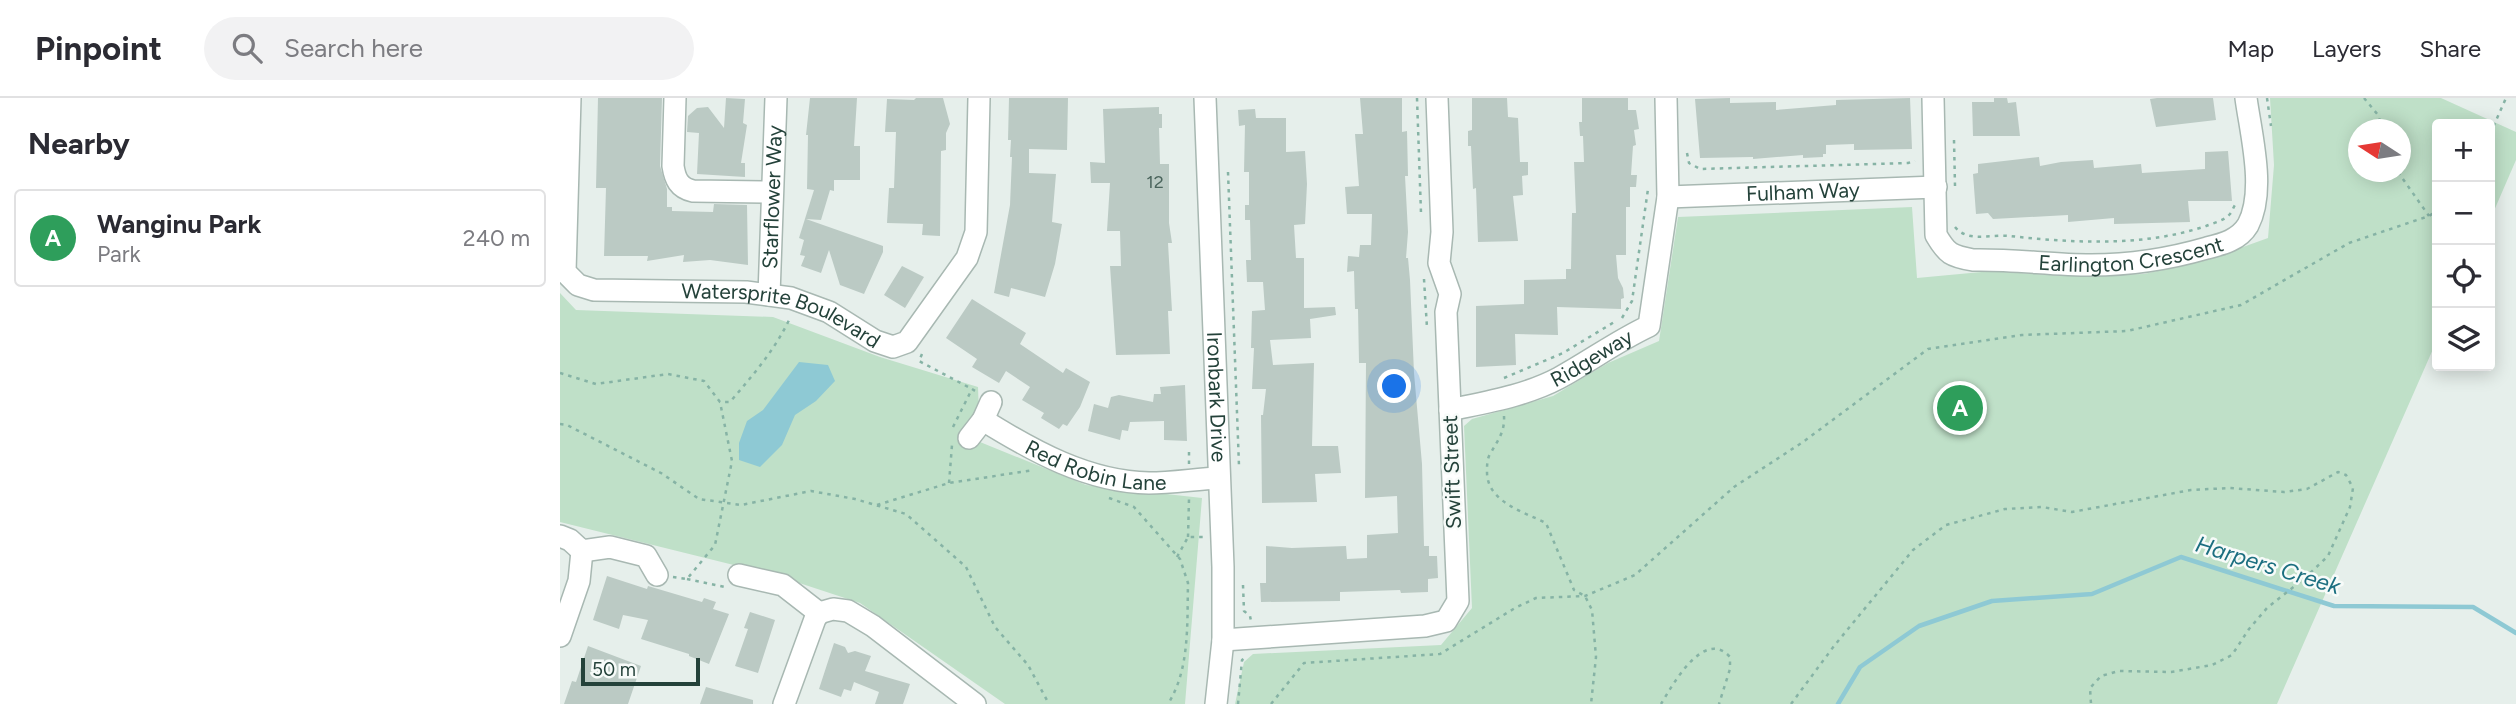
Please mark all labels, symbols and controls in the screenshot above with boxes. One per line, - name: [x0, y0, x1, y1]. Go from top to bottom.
- search box: [204, 17, 694, 80]
- text: Pinpoint: [35, 29, 162, 68]
- icon: search: [228, 29, 266, 67]
- text: Search here: [284, 32, 423, 64]
- text: Map: [2227, 34, 2274, 63]
- text: Layers: [2312, 34, 2381, 63]
- text: Share: [2419, 34, 2481, 63]
- north arrow: [2348, 119, 2411, 182]
- map controls: [2432, 119, 2495, 371]
- button: +: [2432, 119, 2495, 182]
- text: Nearby: [28, 125, 130, 162]
- street label: Starflower Way: [757, 125, 787, 269]
- house number: 12: [1146, 171, 1164, 193]
- street label: Fulham Way: [1745, 177, 1860, 206]
- button: −: [2432, 182, 2495, 245]
- text: Wanginu Park: [97, 208, 261, 240]
- text: A: [45, 224, 61, 252]
- text: 240 m: [463, 224, 530, 252]
- street label: Earlington Crescent: [2038, 231, 2226, 277]
- text: Park: [97, 240, 141, 268]
- button: locate: [2432, 245, 2495, 308]
- street label: Watersprite Boulevard: [681, 278, 885, 353]
- button: layers: [2432, 308, 2495, 371]
- street label: Ridgeway: [1546, 324, 1637, 392]
- street label: Ironbark Drive: [1202, 331, 1232, 463]
- your location: [1377, 369, 1411, 403]
- pin: A: [1937, 382, 1983, 434]
- street label: Swift Street: [1437, 415, 1466, 529]
- street label: Red Robin Lane: [1021, 434, 1167, 495]
- water label: Harpers Creek: [2192, 530, 2345, 601]
- scale bar: [581, 655, 700, 687]
- text: 50 m: [592, 658, 636, 681]

